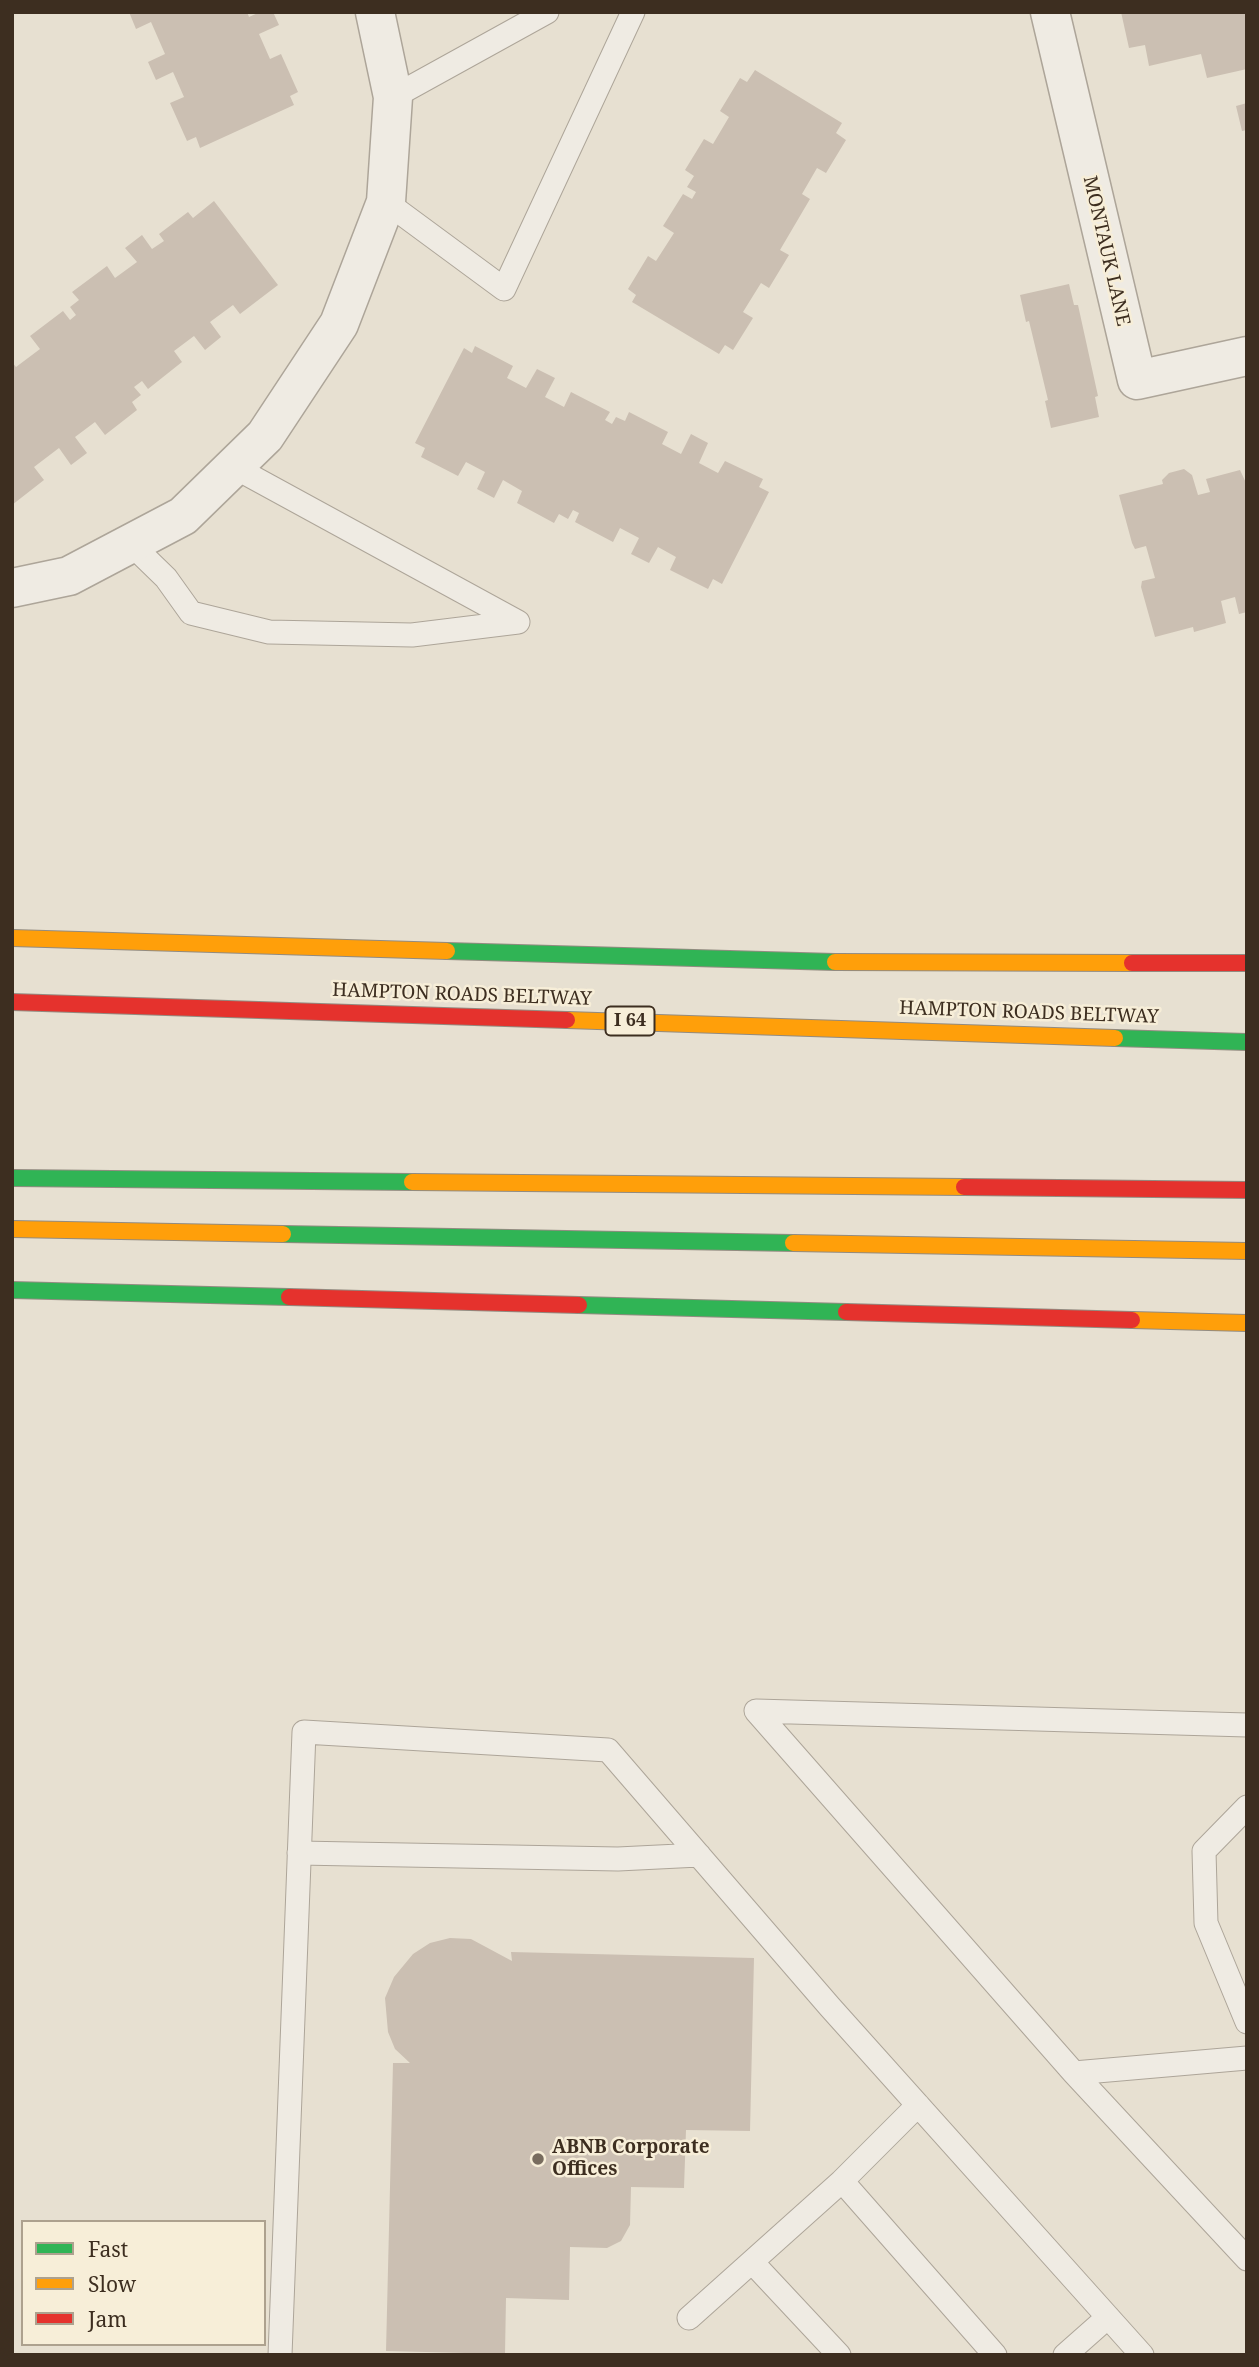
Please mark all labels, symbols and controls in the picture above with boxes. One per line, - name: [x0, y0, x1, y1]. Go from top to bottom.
- street label: MONTAUK LANE: [1078, 174, 1134, 328]
- street label: HAMPTON ROADS BELTWAY: [332, 979, 592, 1011]
- street label: HAMPTON ROADS BELTWAY: [899, 997, 1159, 1029]
- road number: I 64: [606, 1006, 654, 1036]
- place label: ABNB Corporate Offices: [552, 2137, 710, 2181]
- marker: ABNB Corporate Offices: [530, 2151, 546, 2167]
- legend: [21, 2220, 266, 2346]
- text: Fast: [88, 2235, 128, 2263]
- text: Slow: [88, 2270, 136, 2298]
- text: Jam: [88, 2305, 127, 2333]

